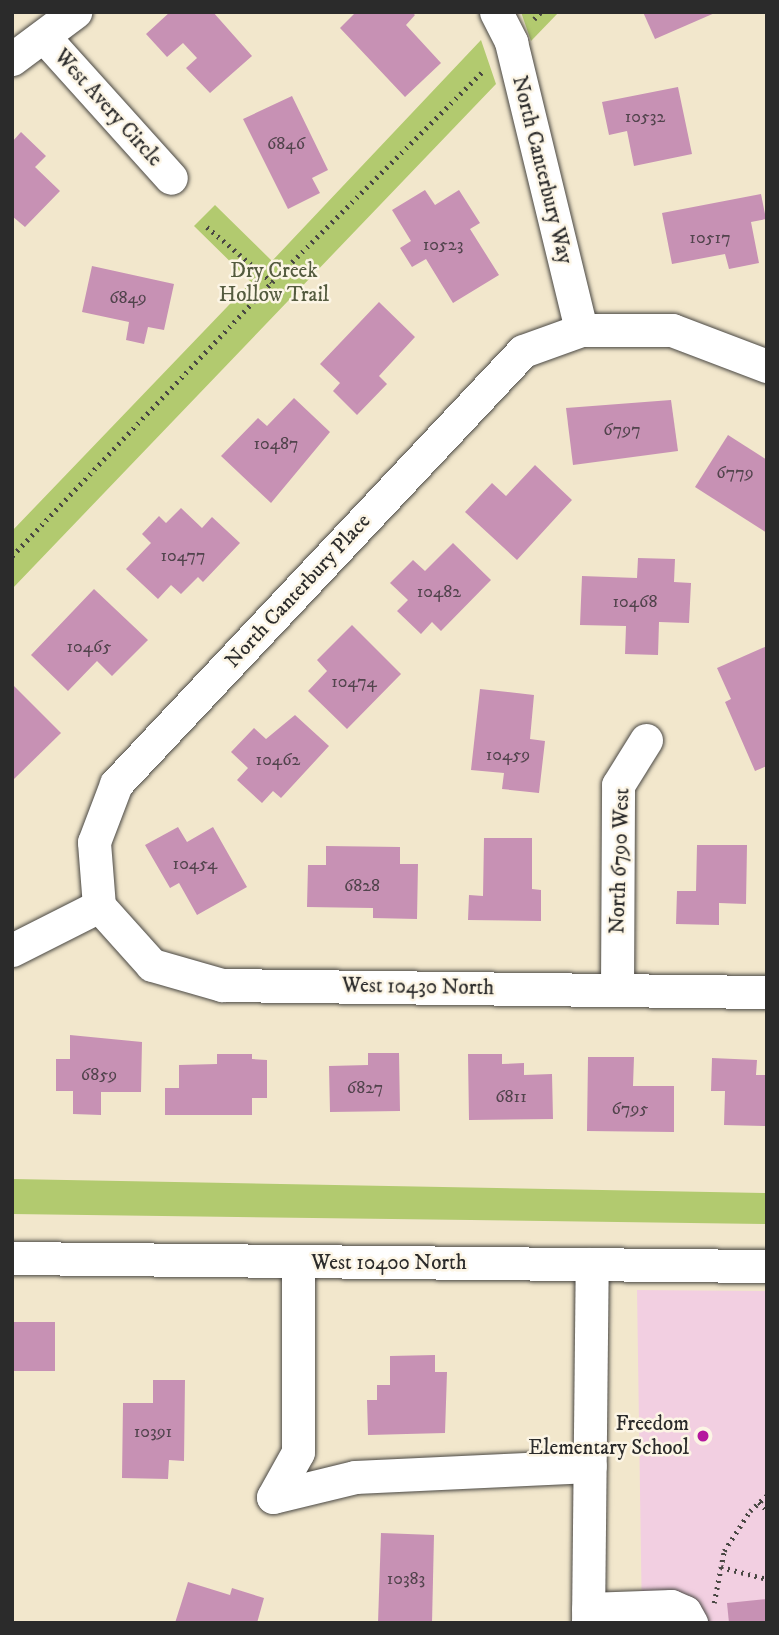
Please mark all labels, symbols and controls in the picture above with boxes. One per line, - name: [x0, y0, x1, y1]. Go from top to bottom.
- street label: West Avery Circle: [49, 44, 167, 172]
- street label: North Canterbury Way: [506, 73, 578, 267]
- house number: 10532: [625, 106, 665, 128]
- house number: 6846: [267, 133, 305, 155]
- house number: 10517: [689, 227, 731, 249]
- house number: 10523: [423, 234, 463, 256]
- park label: Dry Creek Hollow Trail: [219, 258, 329, 308]
- house number: 6849: [109, 287, 147, 309]
- house number: 6797: [603, 419, 641, 441]
- house number: 10487: [253, 433, 299, 455]
- house number: 6779: [716, 462, 754, 484]
- street label: North Canterbury Place: [220, 509, 376, 673]
- house number: 10477: [161, 545, 205, 567]
- house number: 10482: [417, 581, 461, 603]
- house number: 10468: [613, 591, 657, 613]
- house number: 10465: [67, 636, 111, 658]
- house number: 10474: [331, 671, 377, 693]
- house number: 10459: [486, 744, 530, 766]
- house number: 10462: [256, 749, 300, 771]
- street label: North 6790 West: [605, 788, 635, 934]
- house number: 10454: [173, 853, 217, 875]
- house number: 6828: [344, 875, 380, 897]
- street label: West 10430 North: [342, 973, 494, 1001]
- house number: 6859: [81, 1064, 117, 1086]
- house number: 6827: [347, 1077, 383, 1099]
- house number: 6811: [495, 1086, 527, 1108]
- house number: 6795: [612, 1098, 648, 1120]
- street label: West 10400 North: [311, 1250, 467, 1276]
- place label: Freedom Elementary School: [528, 1411, 689, 1461]
- house number: 10391: [134, 1421, 172, 1443]
- marker: Freedom Elementary School: [695, 1428, 711, 1444]
- house number: 10383: [387, 1568, 425, 1590]

